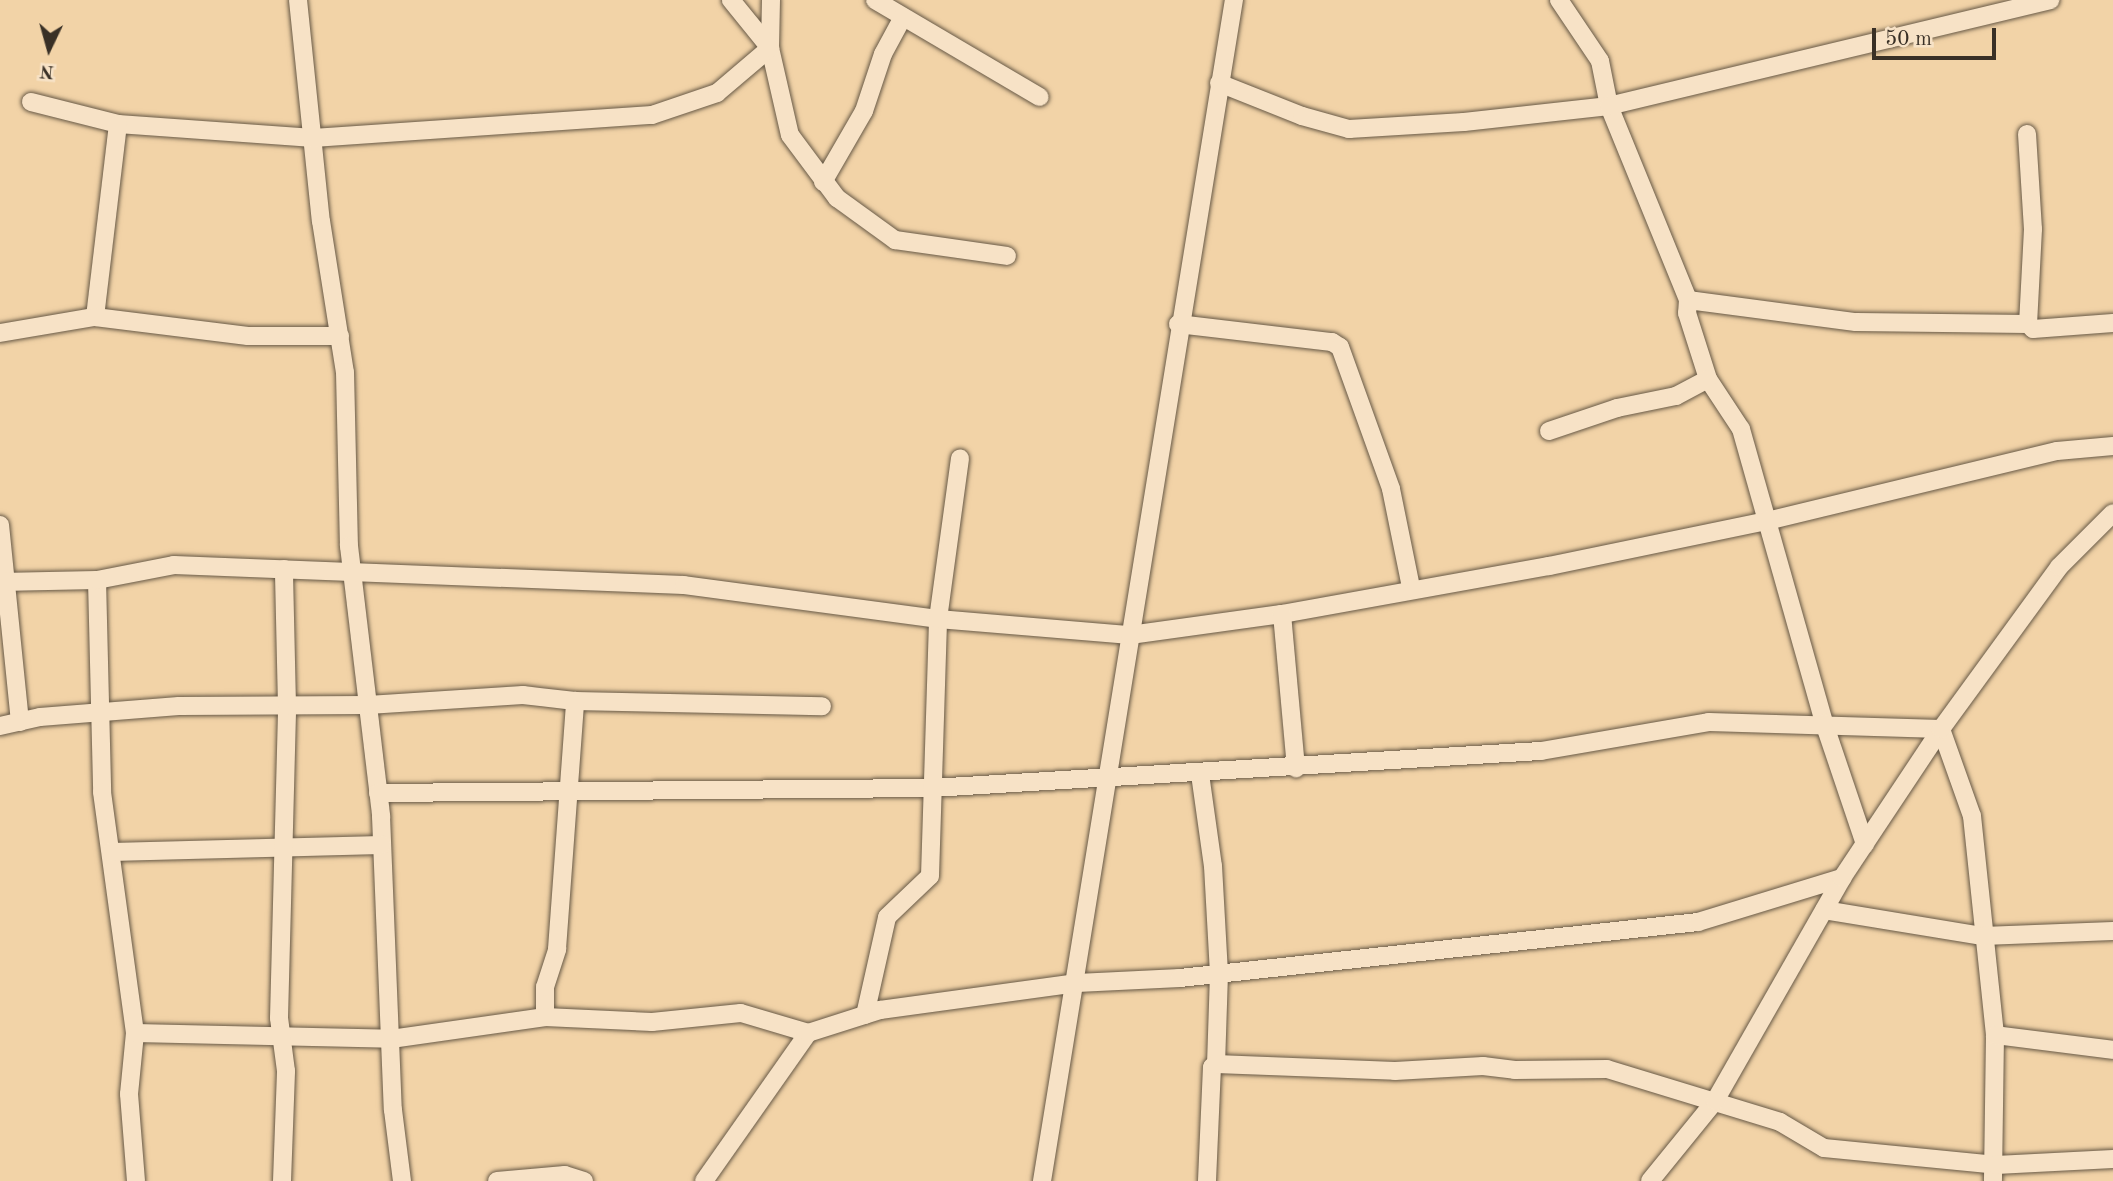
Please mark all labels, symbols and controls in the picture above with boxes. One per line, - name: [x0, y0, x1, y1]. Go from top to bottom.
- north arrow: [14, 14, 84, 84]
- scale bar: [1875, 14, 1999, 58]
- text: 50 m: [1885, 29, 1932, 50]
- text: N: [39, 60, 55, 81]

